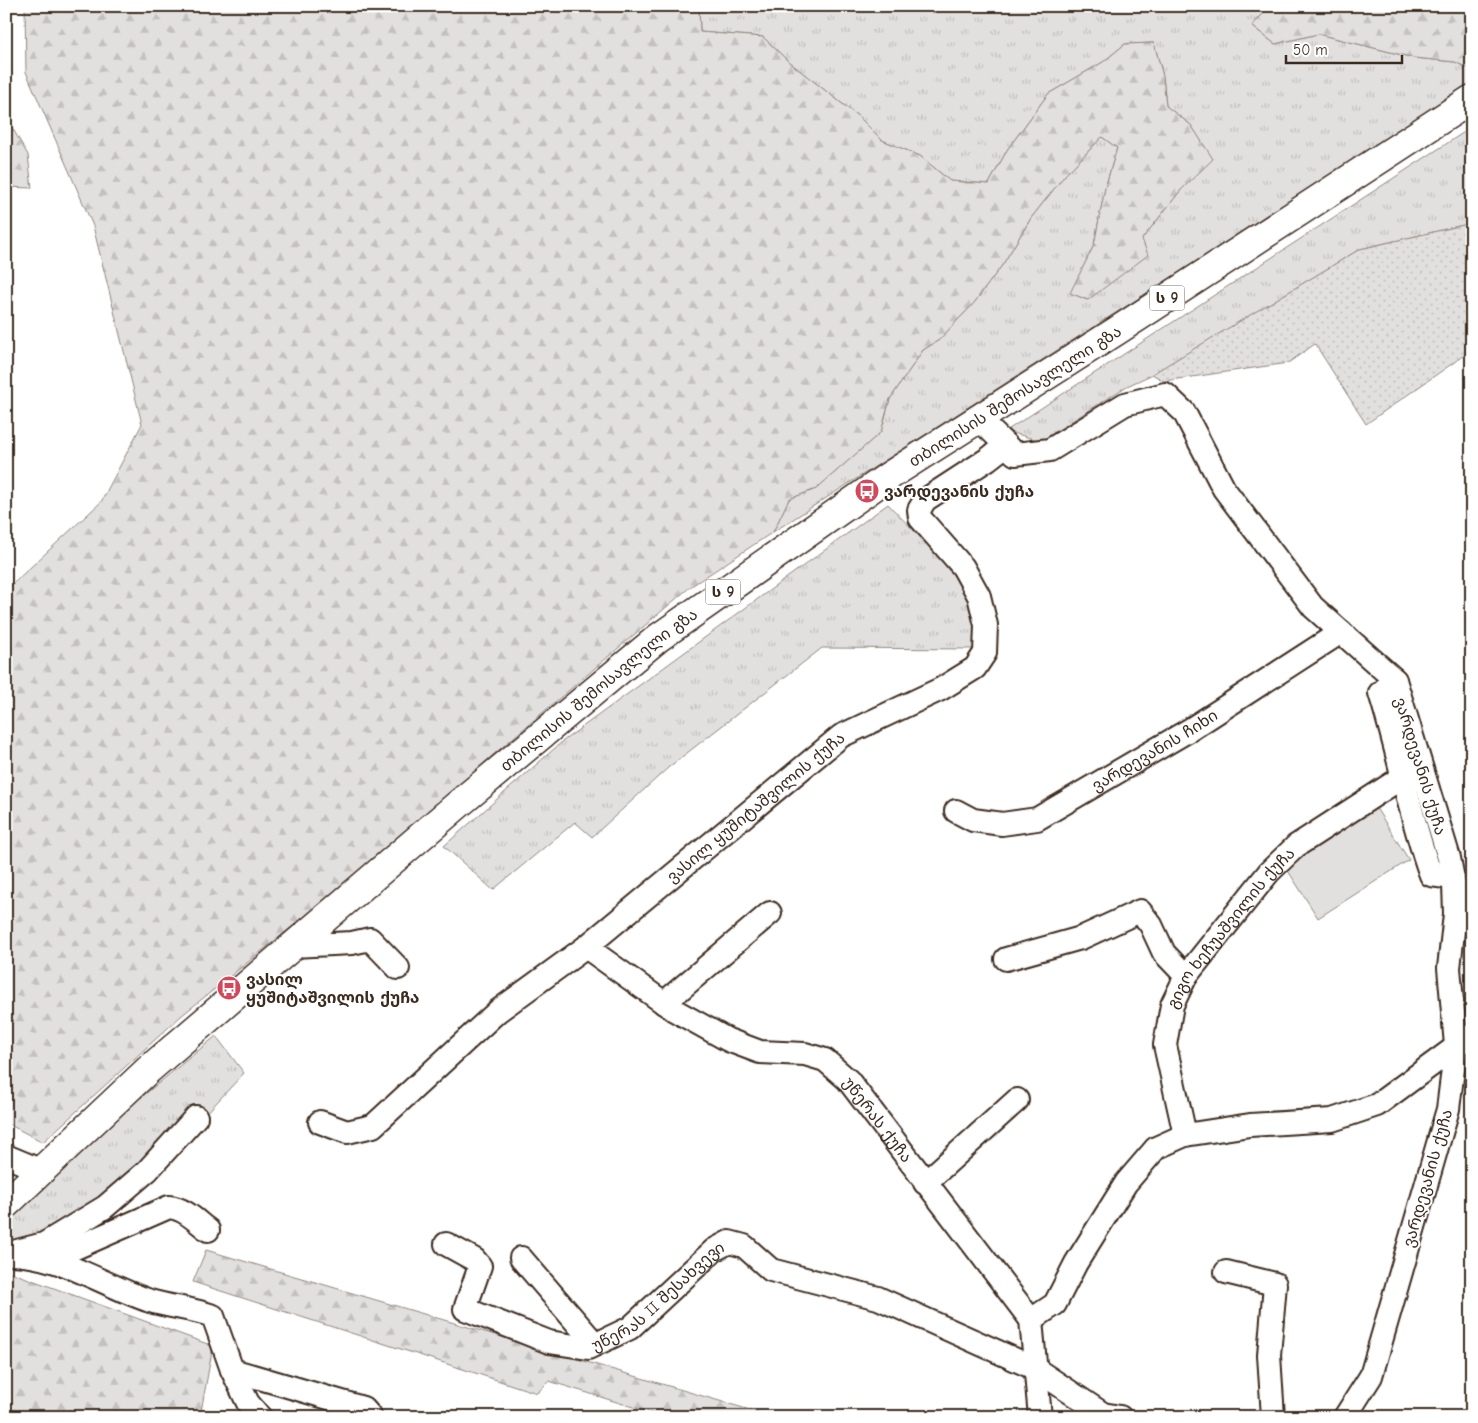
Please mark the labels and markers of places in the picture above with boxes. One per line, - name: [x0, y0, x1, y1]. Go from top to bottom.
- bus stop icon: ვარდევანის ქუჩა: [854, 478, 880, 504]
- place label: ვარდევანის ქუჩა: [884, 483, 1034, 502]
- place label: ვასილ ყუშიტაშვილის ქუჩა: [246, 971, 419, 1008]
- bus stop icon: ვასილ ყუშიტაშვილის ქუჩა: [216, 975, 242, 1001]

